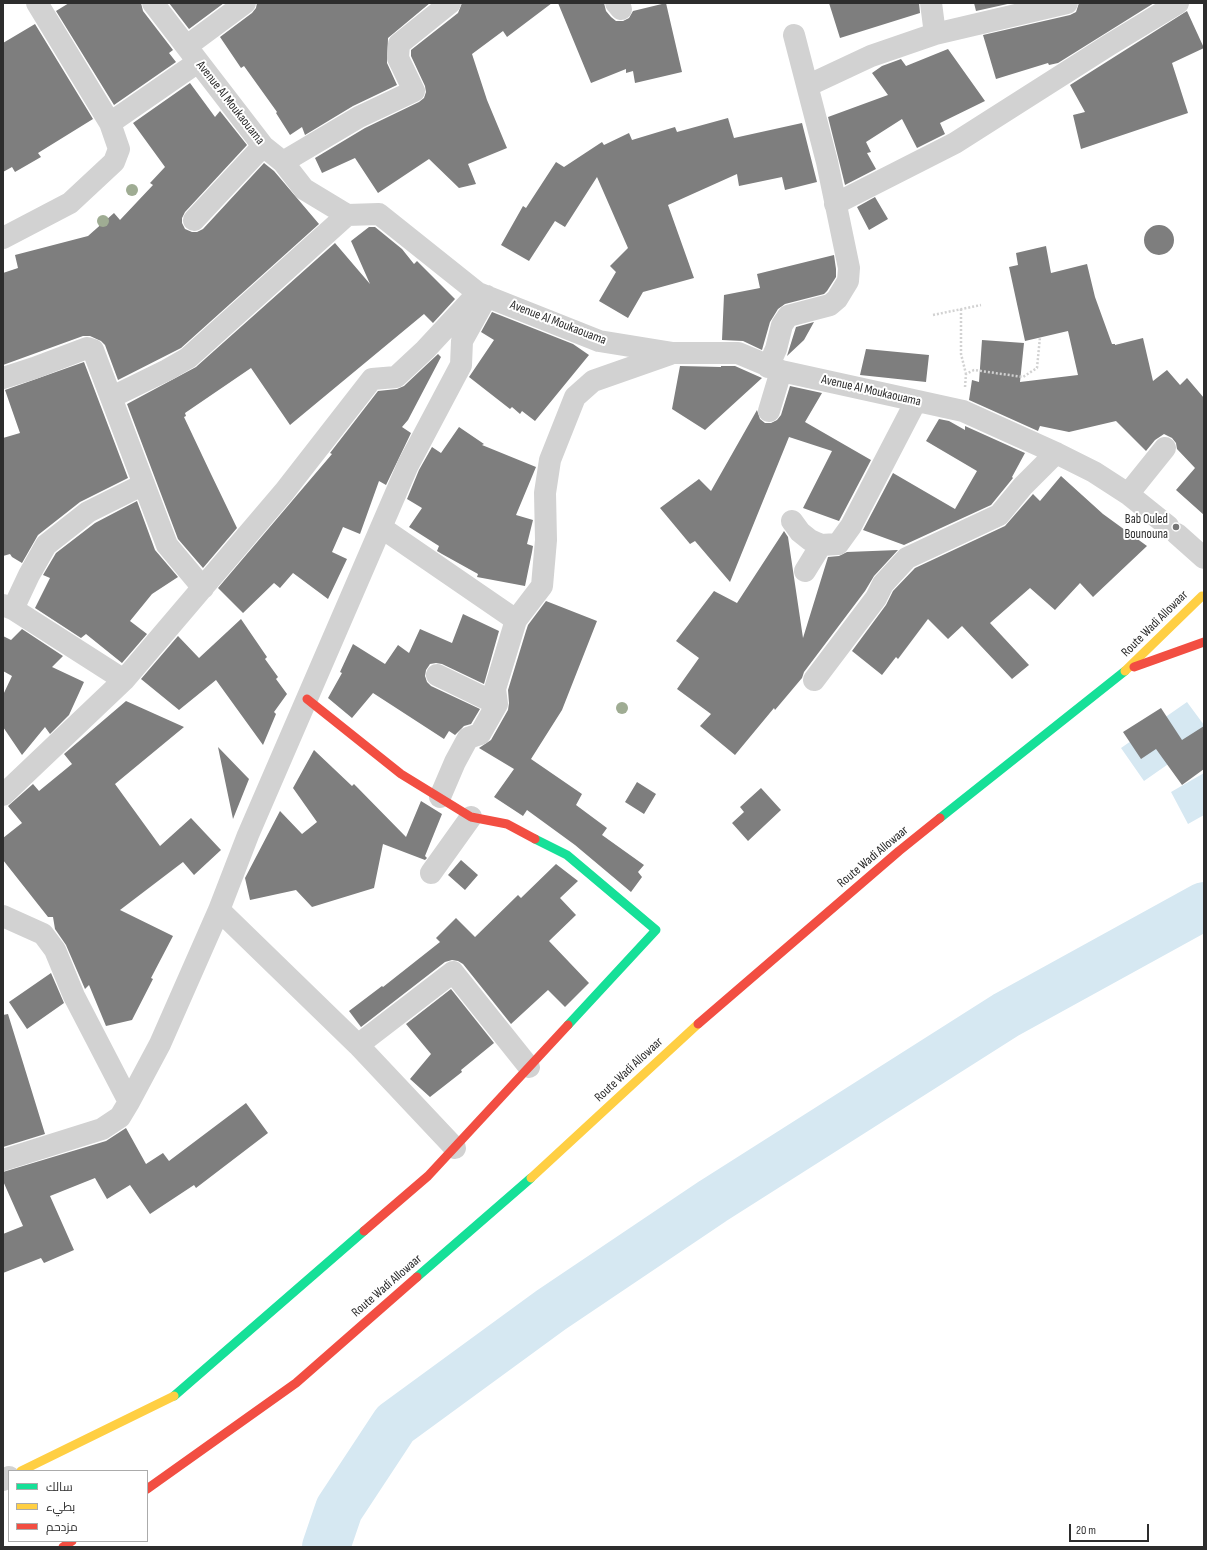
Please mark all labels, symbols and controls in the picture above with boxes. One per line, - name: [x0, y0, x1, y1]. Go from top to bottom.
- street label: Avenue Al Moukaouama: [193, 58, 267, 148]
- street label: Avenue Al Moukaouama: [508, 297, 608, 349]
- street label: Avenue Al Moukaouama: [820, 372, 922, 410]
- place label: Bab Ouled Bounouna: [1124, 512, 1168, 543]
- marker: Bab Ouled Bounouna: [1171, 522, 1181, 532]
- street label: Route Wadi Allowaar: [1119, 588, 1191, 660]
- street label: Route Wadi Allowaar: [834, 823, 912, 891]
- street label: Route Wadi Allowaar: [592, 1034, 666, 1106]
- street label: Route Wadi Allowaar: [349, 1251, 425, 1321]
- legend: [8, 1470, 148, 1542]
- text: سالك: [46, 1480, 73, 1495]
- text: بطيء: [46, 1500, 75, 1515]
- scale bar: [1071, 1516, 1151, 1542]
- text: مزدحم: [46, 1520, 78, 1535]
- text: 20 m: [1076, 1523, 1096, 1538]

